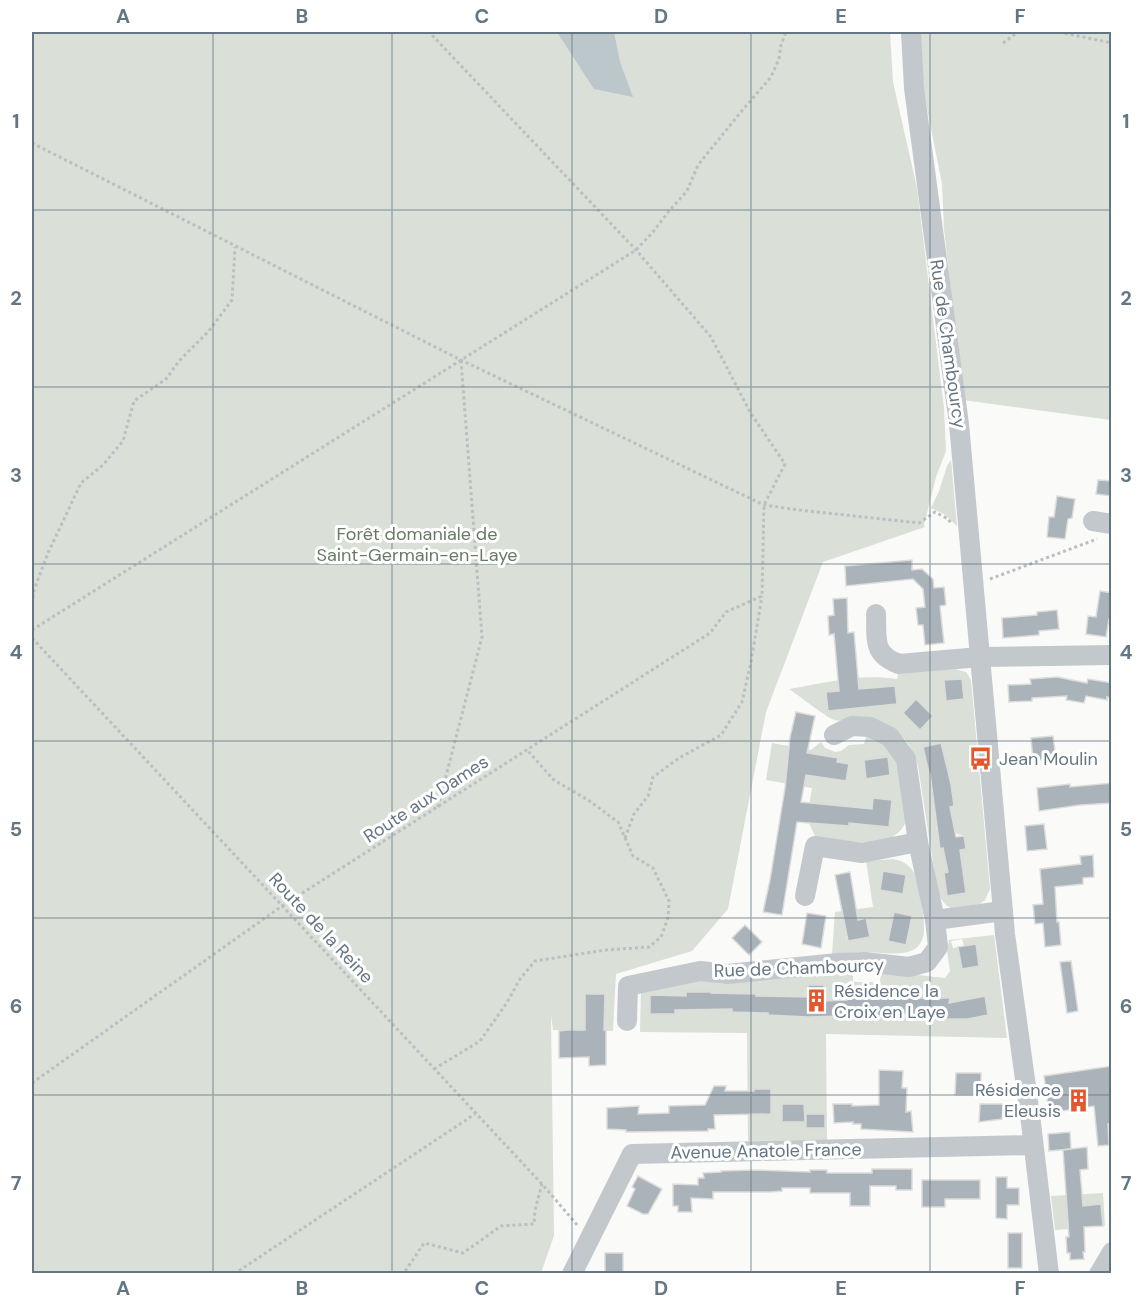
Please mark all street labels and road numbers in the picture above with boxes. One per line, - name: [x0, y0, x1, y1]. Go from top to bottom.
- street label: Rue de Chambourcy: [924, 258, 972, 430]
- street label: Route aux Dames: [359, 750, 493, 848]
- street label: Route de la Reine: [263, 867, 379, 989]
- street label: Rue de Chambourcy: [713, 953, 885, 983]
- street label: Avenue Anatole France: [670, 1137, 862, 1165]

